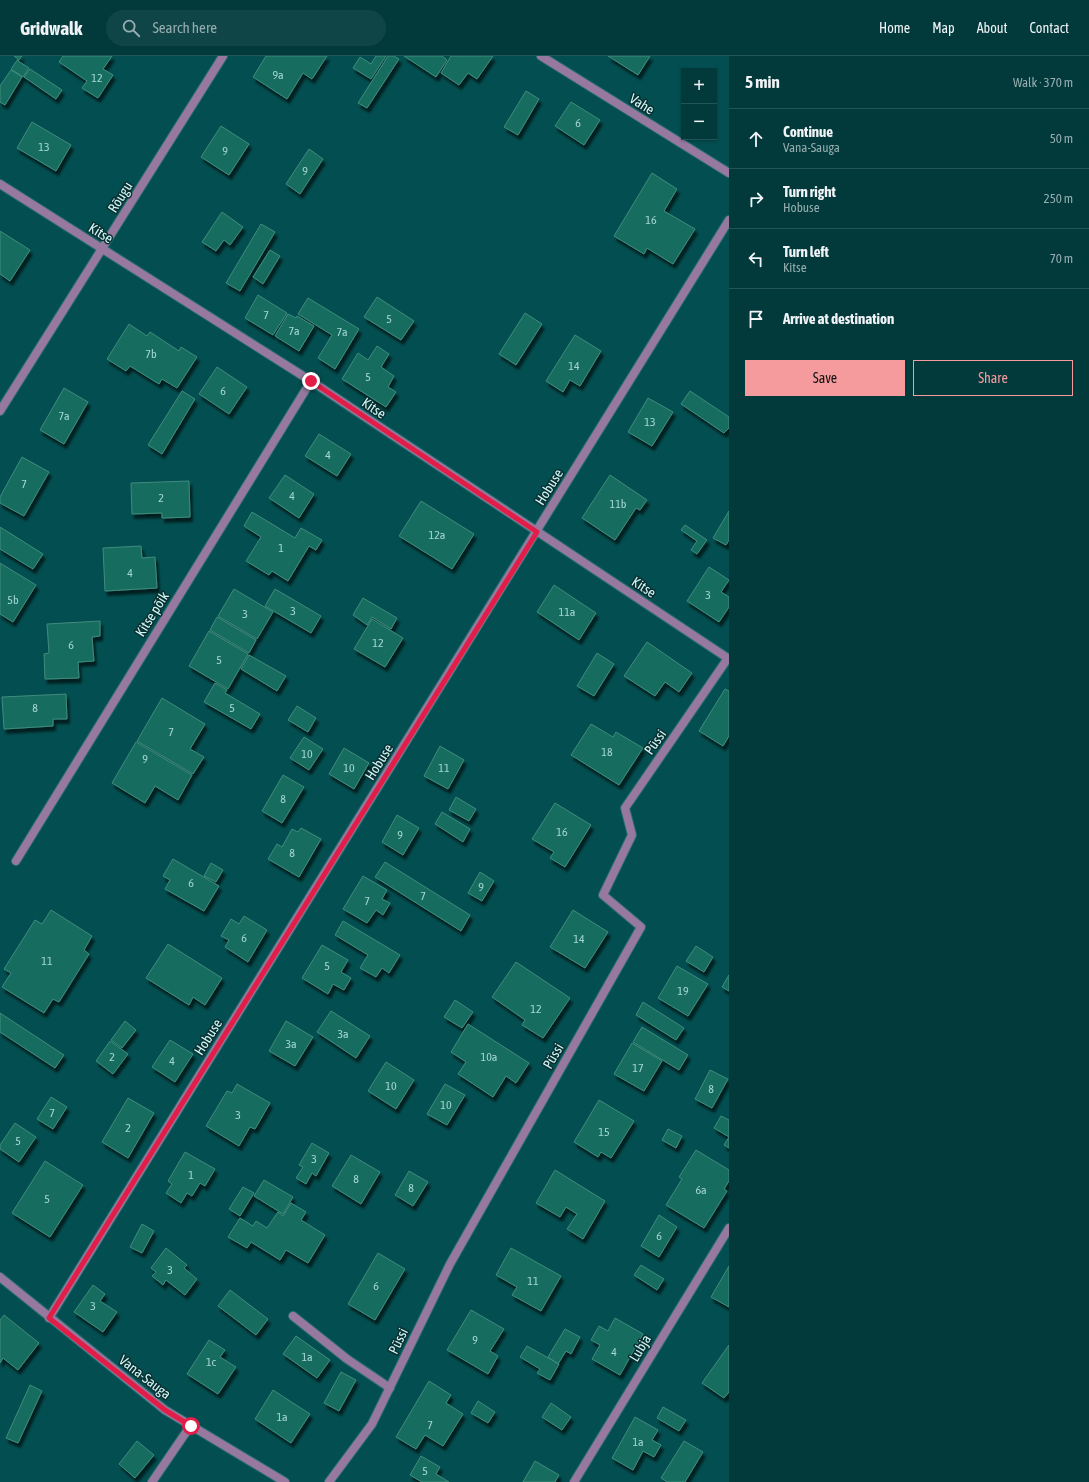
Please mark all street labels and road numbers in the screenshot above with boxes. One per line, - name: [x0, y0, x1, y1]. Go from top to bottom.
- street label: Vahe: [627, 90, 657, 118]
- street label: Rõugu: [104, 179, 136, 215]
- street label: Kitse: [86, 219, 116, 247]
- street label: Kitse: [359, 394, 389, 422]
- street label: Hobuse: [532, 466, 566, 508]
- street label: Kitse: [629, 573, 659, 601]
- street label: Kitse põik: [132, 589, 172, 639]
- street label: Püssi: [641, 726, 669, 758]
- street label: Hobuse: [362, 741, 396, 783]
- street label: Hobuse: [191, 1016, 225, 1058]
- street label: Püssi: [539, 1040, 567, 1072]
- street label: Püssi: [385, 1325, 411, 1357]
- street label: Lubja: [626, 1332, 654, 1364]
- street label: Vana-Sauga: [116, 1352, 174, 1402]

